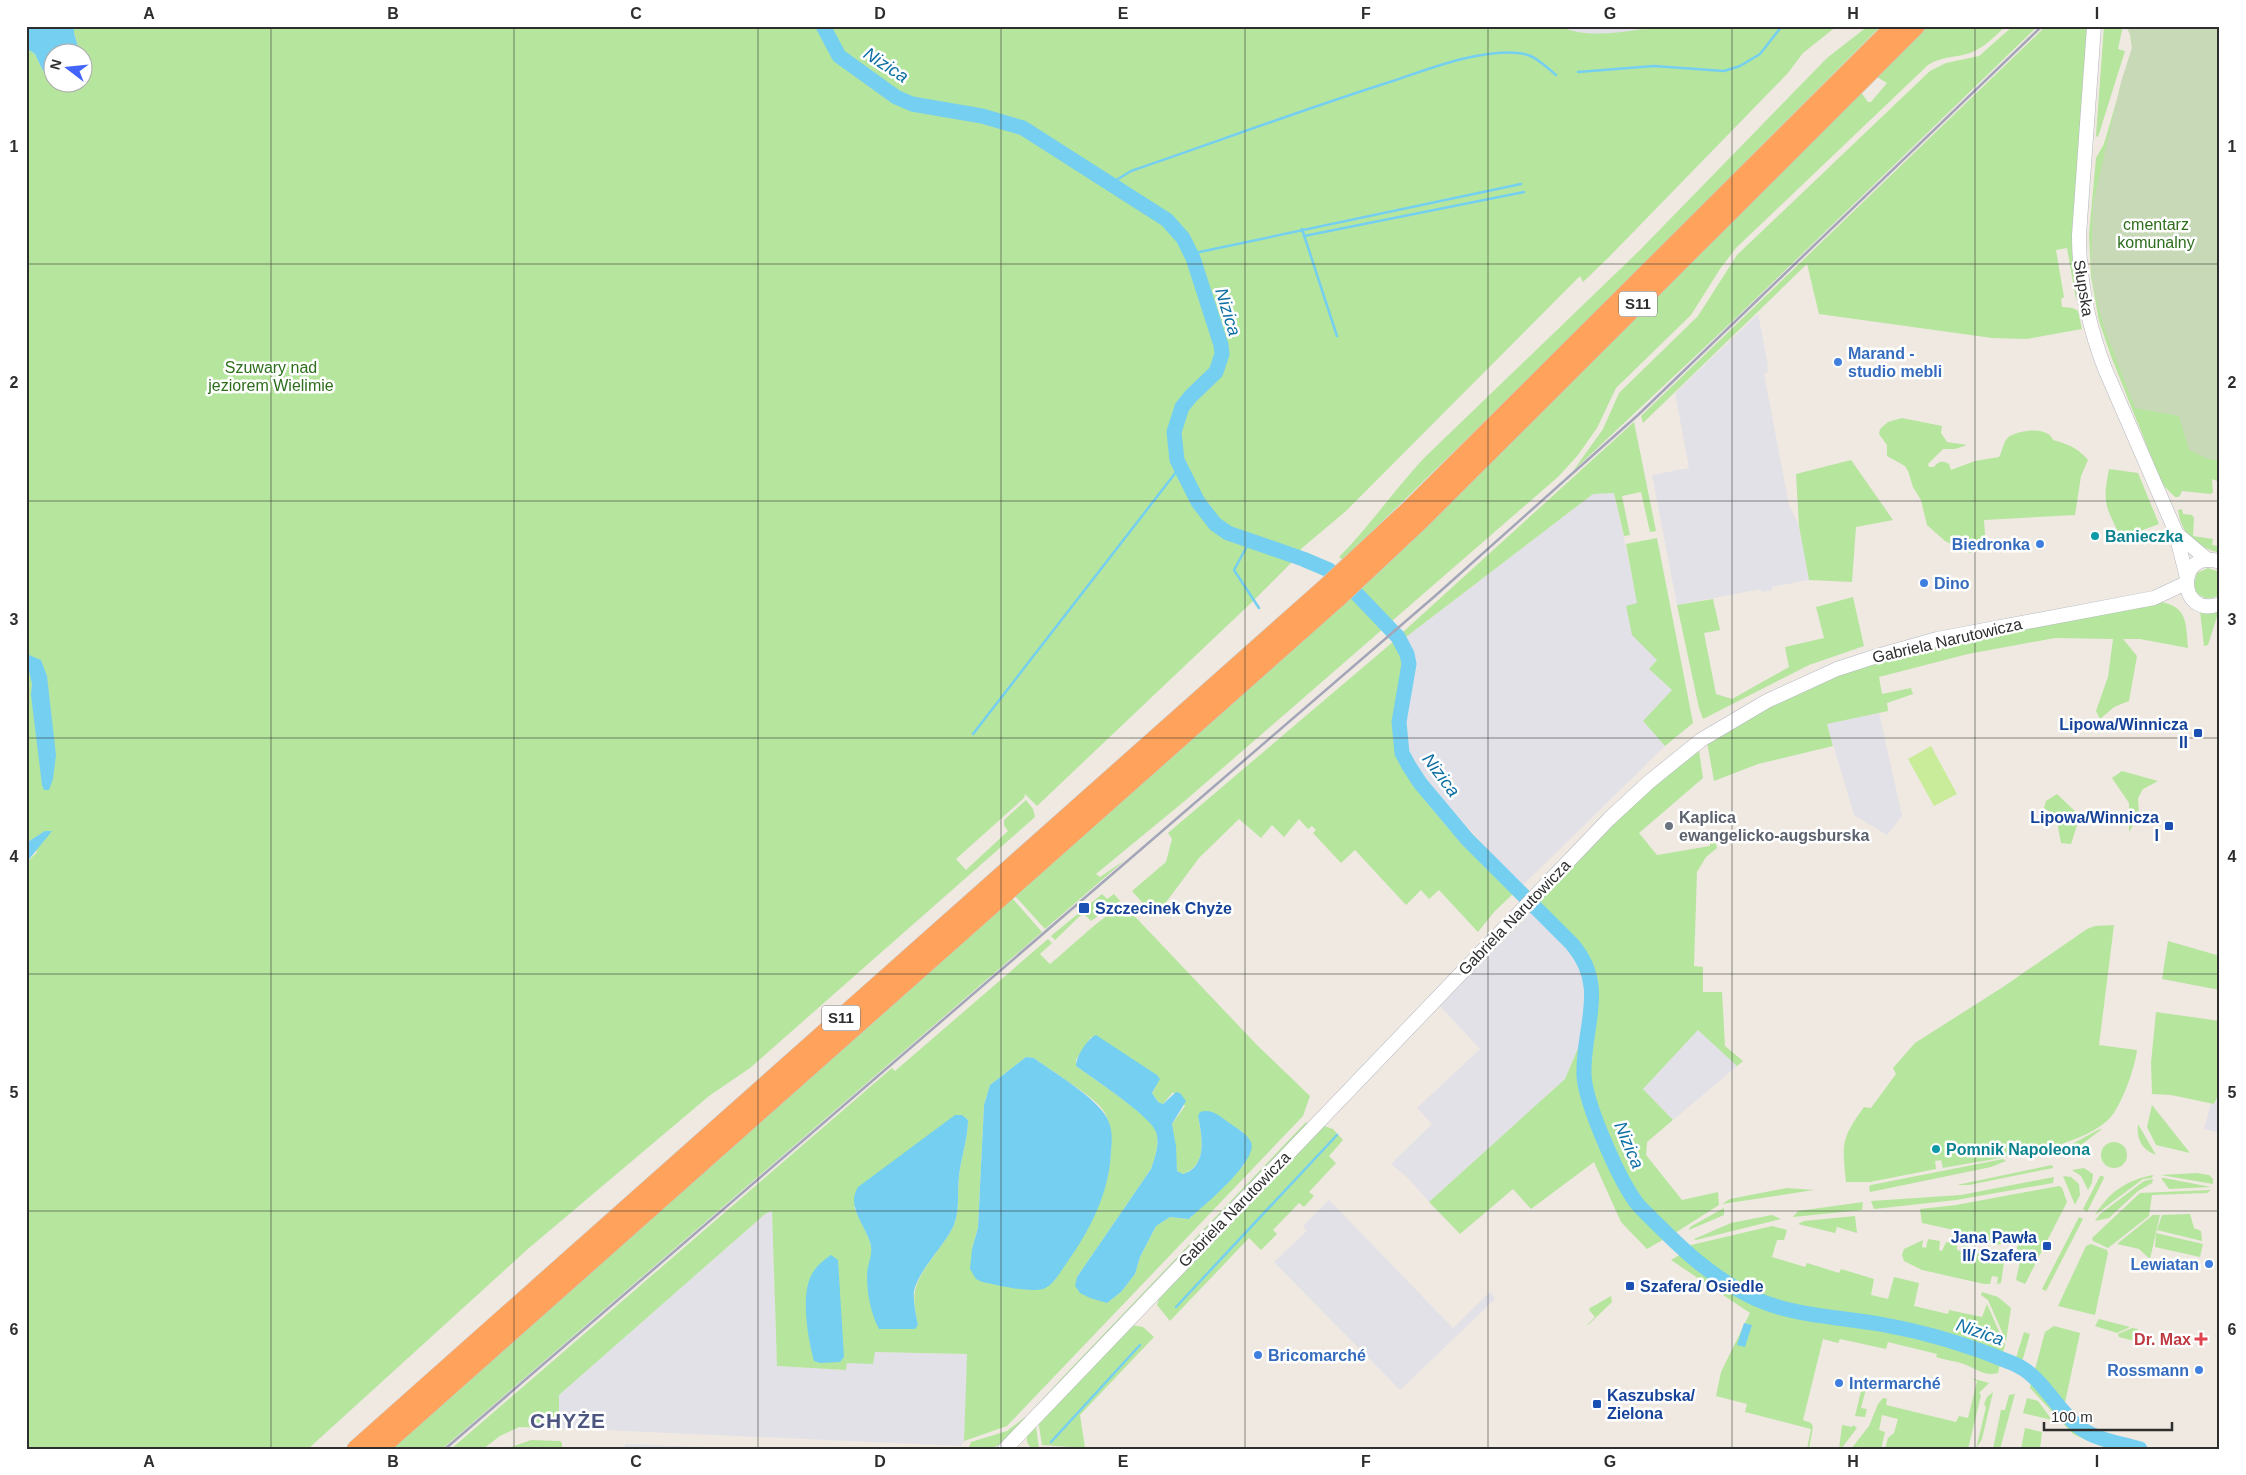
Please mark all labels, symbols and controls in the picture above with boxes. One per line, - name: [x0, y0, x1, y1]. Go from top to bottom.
- text: A: [143, 5, 155, 22]
- text: B: [387, 5, 399, 22]
- text: C: [630, 5, 642, 22]
- text: D: [874, 5, 886, 22]
- text: E: [1118, 5, 1129, 22]
- text: F: [1361, 5, 1371, 22]
- text: G: [1604, 5, 1616, 22]
- text: H: [1847, 5, 1859, 22]
- text: I: [2095, 5, 2099, 22]
- north arrow: [42, 42, 92, 92]
- water label: Nizica: [860, 43, 912, 87]
- text: N: [46, 57, 65, 71]
- text: 1: [10, 138, 19, 155]
- text: 1: [2228, 138, 2237, 155]
- park label: cmentarz komunalny: [2117, 216, 2195, 251]
- street label: Słupska: [2071, 259, 2096, 318]
- water label: Nizica: [1211, 286, 1245, 338]
- road number: S11: [1619, 292, 1657, 316]
- place label: Marand - studio mebli: [1848, 345, 1942, 380]
- marker: Marand - studio mebli: [1832, 356, 1844, 368]
- park label: Szuwary nad jeziorem Wielimie: [207, 359, 334, 394]
- text: 2: [10, 374, 19, 391]
- text: 2: [2228, 374, 2237, 391]
- place label: Banieczka: [2105, 528, 2183, 545]
- marker: Banieczka: [2089, 530, 2101, 542]
- place label: Biedronka: [1952, 536, 2030, 553]
- marker: Biedronka: [2034, 538, 2046, 550]
- place label: Dino: [1934, 575, 1970, 592]
- marker: Dino: [1918, 577, 1930, 589]
- text: 3: [10, 611, 19, 628]
- text: 3: [2228, 611, 2237, 628]
- street label: Gabriela Narutowicza: [1871, 615, 2024, 666]
- place label: Lipowa/Winnicza II: [2059, 716, 2188, 751]
- marker: Lipowa/Winnicza II: [2192, 727, 2204, 739]
- water label: Nizica: [1418, 749, 1464, 801]
- place label: Kaplica ewangelicko-augsburska: [1679, 809, 1869, 844]
- place label: Lipowa/Winnicza I: [2030, 809, 2159, 844]
- marker: Kaplica ewangelicko-augsburska: [1663, 820, 1675, 832]
- marker: Lipowa/Winnicza I: [2163, 820, 2175, 832]
- text: 4: [10, 848, 19, 865]
- text: 4: [2228, 848, 2237, 865]
- street label: Gabriela Narutowicza: [1455, 856, 1574, 978]
- place label: Szczecinek Chyże: [1095, 900, 1232, 917]
- marker: Szczecinek Chyże: [1077, 901, 1091, 915]
- road number: S11: [822, 1006, 860, 1030]
- text: 5: [10, 1084, 19, 1101]
- text: 5: [2228, 1084, 2237, 1101]
- water label: Nizica: [1610, 1119, 1648, 1171]
- place label: Pomnik Napoleona: [1946, 1141, 2090, 1158]
- marker: Pomnik Napoleona: [1930, 1143, 1942, 1155]
- street label: Gabriela Narutowicza: [1175, 1148, 1294, 1270]
- place label: Jana Pawła II/ Szafera: [1951, 1229, 2037, 1264]
- marker: Jana Pawła II/ Szafera: [2041, 1240, 2053, 1252]
- place label: Lewiatan: [2131, 1256, 2199, 1273]
- marker: Lewiatan: [2203, 1258, 2215, 1270]
- place label: Szafera/ Osiedle: [1640, 1278, 1764, 1295]
- marker: Szafera/ Osiedle: [1624, 1280, 1636, 1292]
- water label: Nizica: [1954, 1315, 2006, 1349]
- text: 6: [10, 1321, 19, 1338]
- text: 6: [2228, 1321, 2237, 1338]
- place label: Dr. Max: [2134, 1331, 2191, 1348]
- marker: Dr. Max: [2195, 1333, 2207, 1345]
- place label: Bricomarché: [1268, 1347, 1366, 1364]
- marker: Bricomarché: [1252, 1349, 1264, 1361]
- place label: Rossmann: [2107, 1362, 2189, 1379]
- marker: Rossmann: [2193, 1364, 2205, 1376]
- place label: Intermarché: [1849, 1375, 1941, 1392]
- marker: Intermarché: [1833, 1377, 1845, 1389]
- place label: Kaszubska/ Zielona: [1607, 1387, 1696, 1422]
- marker: Kaszubska/ Zielona: [1591, 1398, 1603, 1410]
- scale bar: [2044, 1400, 2171, 1432]
- text: 100 m: [2051, 1408, 2093, 1425]
- district label: CHYŻE: [530, 1409, 606, 1432]
- text: A: [143, 1453, 155, 1470]
- text: B: [387, 1453, 399, 1470]
- text: C: [630, 1453, 642, 1470]
- text: D: [874, 1453, 886, 1470]
- text: E: [1118, 1453, 1129, 1470]
- text: F: [1361, 1453, 1371, 1470]
- text: G: [1604, 1453, 1616, 1470]
- text: H: [1847, 1453, 1859, 1470]
- text: I: [2095, 1453, 2099, 1470]

